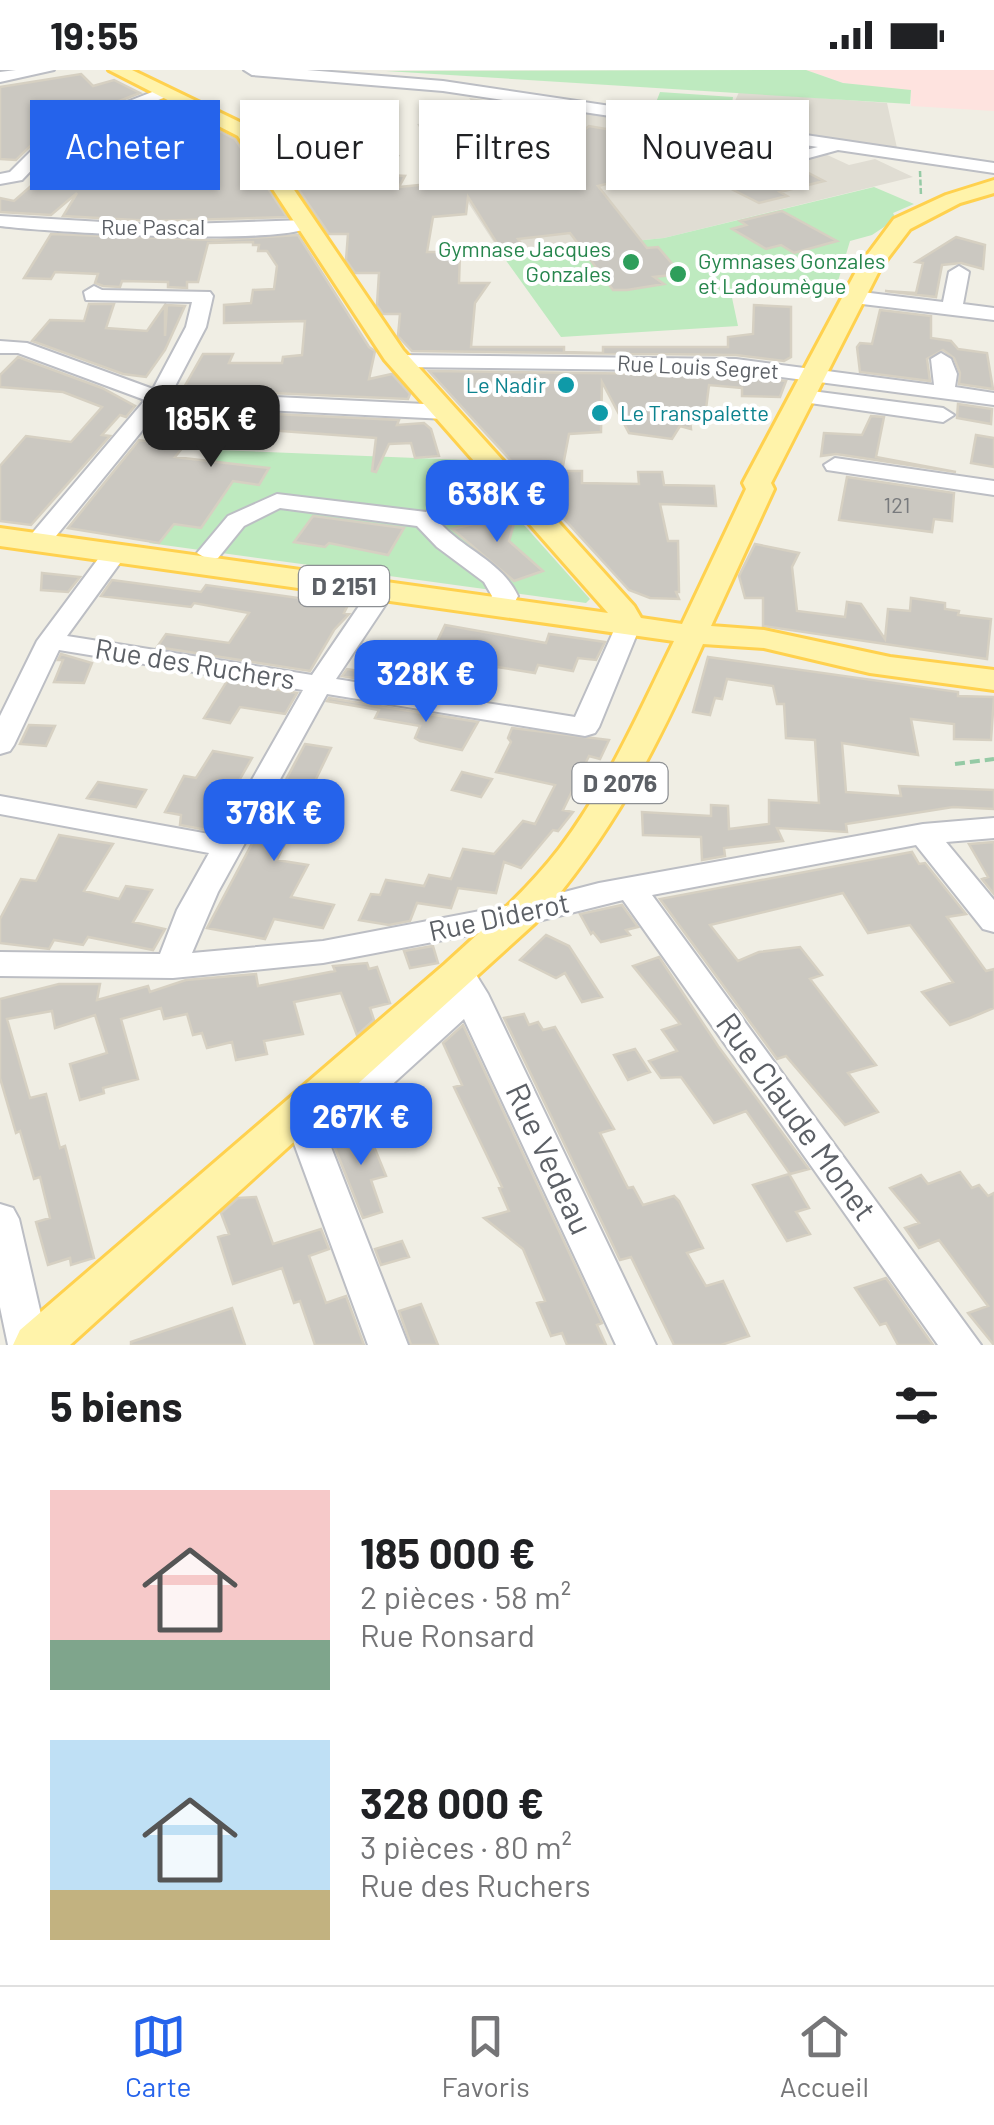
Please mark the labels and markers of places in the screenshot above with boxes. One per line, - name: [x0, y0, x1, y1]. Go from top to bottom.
- place label: Gymnase Jacques Gonzales: [438, 235, 611, 286]
- place label: Gymnases Gonzales et Ladoumègue: [698, 247, 886, 298]
- marker: Gymnase Jacques Gonzales: [620, 251, 642, 273]
- marker: Gymnases Gonzales et Ladoumègue: [667, 263, 689, 285]
- place label: Le Nadir: [466, 371, 546, 397]
- marker: Le Nadir: [555, 374, 577, 396]
- pin: 185K €: [130, 385, 292, 470]
- place label: Le Transpalette: [620, 399, 769, 425]
- marker: Le Transpalette: [589, 402, 611, 424]
- pin: 638K €: [416, 460, 578, 545]
- pin: 328K €: [345, 640, 507, 725]
- pin: 378K €: [193, 779, 355, 864]
- pin: 267K €: [280, 1083, 442, 1168]

